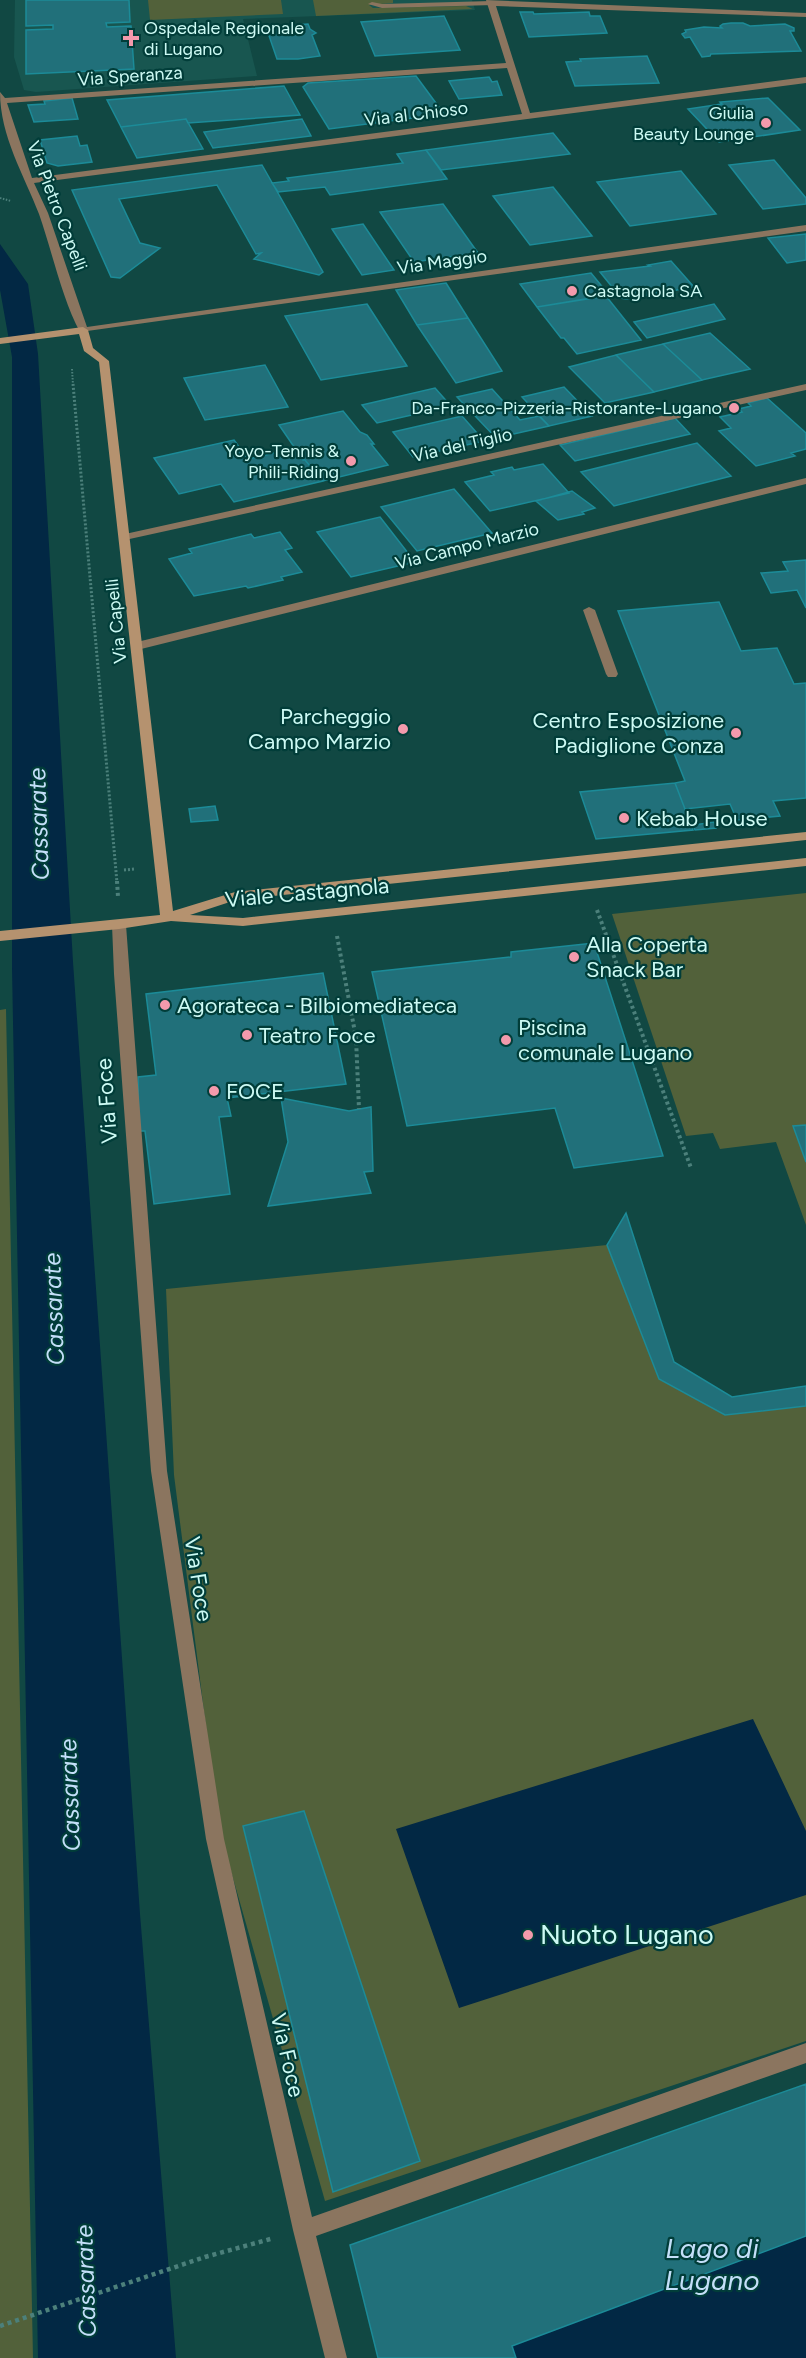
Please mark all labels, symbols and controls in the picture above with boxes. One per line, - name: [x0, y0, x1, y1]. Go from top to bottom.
- place label: Ospedale Regionale di Lugano: [144, 17, 304, 60]
- marker: Ospedale Regionale di Lugano: [122, 29, 140, 47]
- street label: Via Speranza: [77, 61, 183, 91]
- street label: Via al Chioso: [363, 97, 469, 131]
- place label: Giulia Beauty Lounge: [633, 102, 754, 145]
- marker: Giulia Beauty Lounge: [759, 116, 773, 130]
- street label: Via Pietro Capelli: [22, 138, 92, 274]
- street label: Via Maggio: [396, 245, 488, 279]
- place label: Castagnola SA: [584, 280, 702, 302]
- marker: Castagnola SA: [565, 284, 579, 298]
- place label: Da-Franco-Pizzeria-Ristorante-Lugano: [411, 397, 722, 419]
- marker: Da-Franco-Pizzeria-Ristorante-Lugano: [727, 401, 741, 415]
- street label: Via del Tiglio: [410, 423, 514, 467]
- place label: Yoyo-Tennis & Phili-Riding: [224, 440, 339, 483]
- marker: Yoyo-Tennis & Phili-Riding: [344, 454, 358, 468]
- street label: Via Campo Marzio: [393, 518, 541, 574]
- street label: Via Capelli: [101, 578, 131, 664]
- place label: Parcheggio Campo Marzio: [248, 703, 391, 755]
- place label: Centro Esposizione Padiglione Conza: [533, 707, 724, 759]
- marker: Parcheggio Campo Marzio: [396, 722, 410, 736]
- marker: Centro Esposizione Padiglione Conza: [729, 726, 743, 740]
- water label: Cassarate: [22, 767, 55, 881]
- place label: Kebab House: [636, 805, 768, 832]
- marker: Kebab House: [617, 811, 631, 825]
- street label: Viale Castagnola: [224, 872, 390, 913]
- place label: Alla Coperta Snack Bar: [586, 931, 708, 983]
- marker: Alla Coperta Snack Bar: [567, 950, 581, 964]
- place label: Agorateca - Bilbiomediateca: [177, 992, 457, 1019]
- marker: Agorateca - Bilbiomediateca: [158, 998, 172, 1012]
- place label: Piscina comunale Lugano: [518, 1014, 692, 1066]
- place label: Teatro Foce: [259, 1022, 375, 1049]
- marker: Teatro Foce: [240, 1028, 254, 1042]
- marker: Piscina comunale Lugano: [499, 1033, 513, 1047]
- street label: Via Foce: [90, 1057, 123, 1145]
- place label: FOCE: [226, 1078, 284, 1105]
- marker: FOCE: [207, 1084, 221, 1098]
- water label: Cassarate: [37, 1252, 70, 1366]
- street label: Via Foce: [178, 1535, 219, 1623]
- water label: Cassarate: [53, 1738, 86, 1852]
- place label: Nuoto Lugano: [540, 1918, 714, 1951]
- marker: Nuoto Lugano: [521, 1928, 535, 1942]
- street label: Via Foce: [265, 2010, 310, 2100]
- water label: Cassarate: [69, 2224, 102, 2338]
- water label: Lago di Lugano: [665, 2231, 759, 2297]

